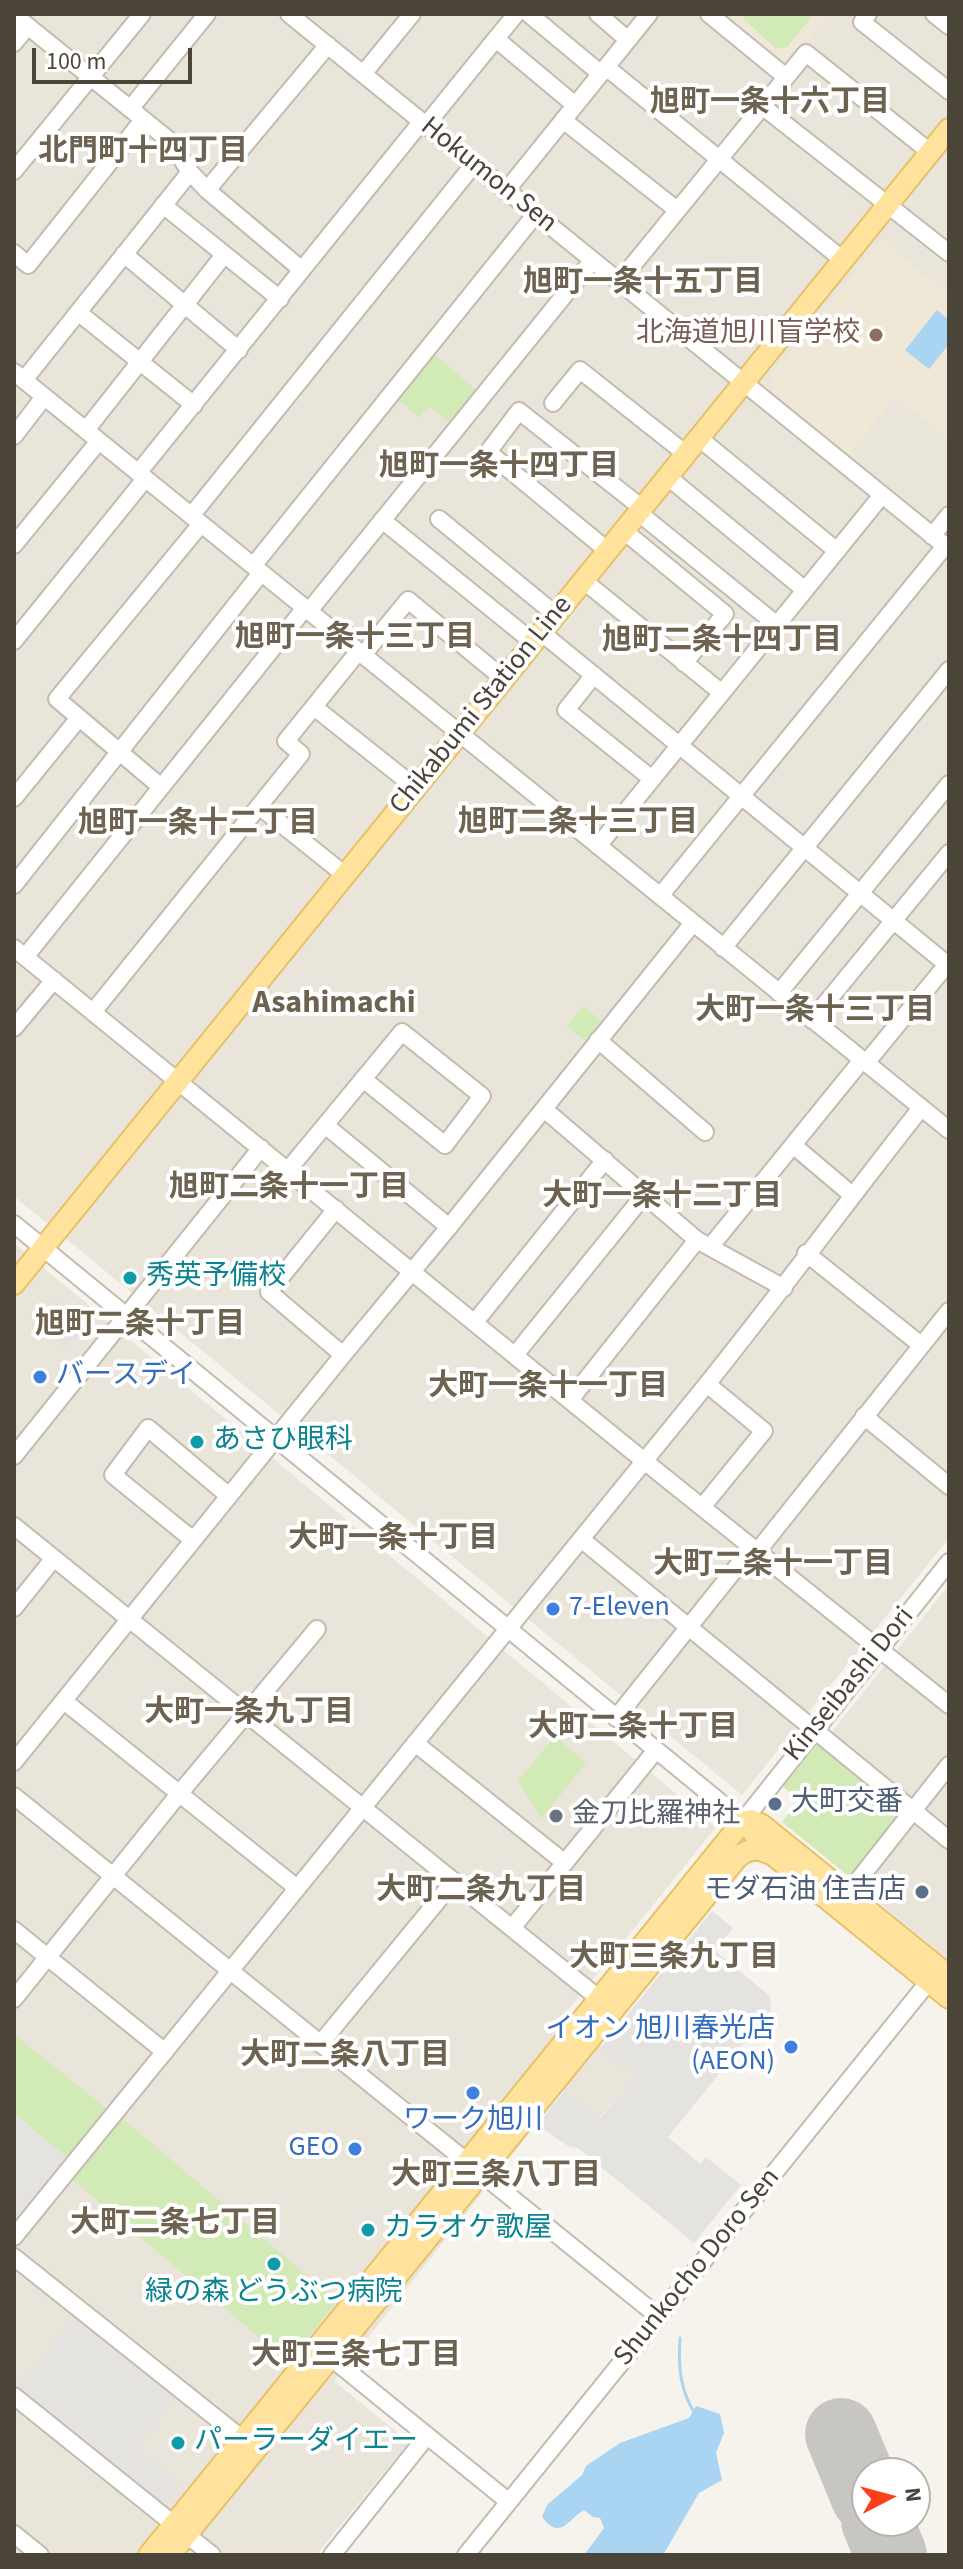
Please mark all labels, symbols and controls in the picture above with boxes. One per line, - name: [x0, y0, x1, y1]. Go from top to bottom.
- scale bar: [36, 32, 196, 82]
- text: 100 m: [46, 44, 106, 79]
- district label: 旭町一条十六丁目: [650, 86, 890, 122]
- street label: Hokumon Sen: [413, 111, 563, 241]
- district label: 北門町十四丁目: [38, 135, 248, 171]
- district label: 旭町一条十五丁目: [523, 266, 763, 302]
- place label: 北海道旭川盲学校: [636, 318, 860, 352]
- marker: 北海道旭川盲学校: [867, 326, 885, 344]
- district label: 旭町一条十四丁目: [379, 450, 619, 486]
- street label: Chikabumi Station Line: [384, 590, 580, 822]
- district label: 旭町一条十三丁目: [235, 621, 475, 657]
- district label: 旭町二条十四丁目: [602, 624, 842, 660]
- district label: 旭町二条十三丁目: [458, 806, 698, 842]
- district label: 旭町一条十二丁目: [78, 807, 318, 843]
- district label: Asahimachi: [252, 986, 416, 1024]
- district label: 大町一条十三丁目: [695, 994, 935, 1030]
- district label: 旭町二条十一丁目: [169, 1171, 409, 1207]
- district label: 大町一条十二丁目: [542, 1180, 782, 1216]
- place label: 秀英予備校: [146, 1261, 286, 1295]
- marker: 秀英予備校: [121, 1269, 139, 1287]
- district label: 旭町二条十丁目: [35, 1308, 245, 1344]
- place label: バースデイ: [56, 1360, 196, 1394]
- marker: バースデイ: [31, 1368, 49, 1386]
- district label: 大町一条十一丁目: [428, 1370, 668, 1406]
- place label: あさひ眼科: [213, 1425, 353, 1459]
- marker: あさひ眼科: [188, 1433, 206, 1451]
- district label: 大町一条十丁目: [288, 1522, 498, 1558]
- district label: 大町二条十一丁目: [653, 1548, 893, 1584]
- place label: 7-Eleven: [569, 1592, 670, 1626]
- marker: 7-Eleven: [544, 1600, 562, 1618]
- street label: Kinseibashi Dori: [778, 1601, 922, 1769]
- district label: 大町一条九丁目: [144, 1696, 354, 1732]
- district label: 大町二条十丁目: [528, 1711, 738, 1747]
- place label: 大町交番: [791, 1787, 903, 1821]
- marker: 大町交番: [766, 1795, 784, 1813]
- place label: 金刀比羅神社: [572, 1799, 740, 1833]
- marker: 金刀比羅神社: [547, 1807, 565, 1825]
- district label: 大町二条九丁目: [376, 1874, 586, 1910]
- place label: モダ石油 住吉店: [704, 1875, 906, 1909]
- marker: モダ石油 住吉店: [913, 1883, 931, 1901]
- district label: 大町三条九丁目: [569, 1941, 779, 1977]
- place label: イオン 旭川春光店 (AEON): [545, 2014, 775, 2080]
- marker: イオン 旭川春光店 (AEON): [782, 2038, 800, 2056]
- district label: 大町二条八丁目: [240, 2039, 450, 2075]
- marker: ワーク旭川: [464, 2084, 482, 2102]
- place label: ワーク旭川: [403, 2105, 543, 2139]
- place label: GEO: [288, 2132, 339, 2166]
- marker: GEO: [346, 2140, 364, 2158]
- district label: 大町三条八丁目: [391, 2159, 601, 2195]
- street label: Shunkocho Doro Sen: [608, 2162, 788, 2374]
- district label: 大町二条七丁目: [70, 2207, 280, 2243]
- place label: カラオケ歌屋: [384, 2213, 552, 2247]
- marker: カラオケ歌屋: [359, 2221, 377, 2239]
- marker: 緑の森 どうぶつ病院: [265, 2255, 283, 2273]
- place label: 緑の森 どうぶつ病院: [145, 2277, 403, 2311]
- district label: 大町三条七丁目: [251, 2339, 461, 2375]
- place label: パーラーダイエー: [194, 2426, 418, 2460]
- marker: パーラーダイエー: [169, 2434, 187, 2452]
- north arrow: [851, 2457, 931, 2537]
- text: N: [896, 2486, 930, 2504]

